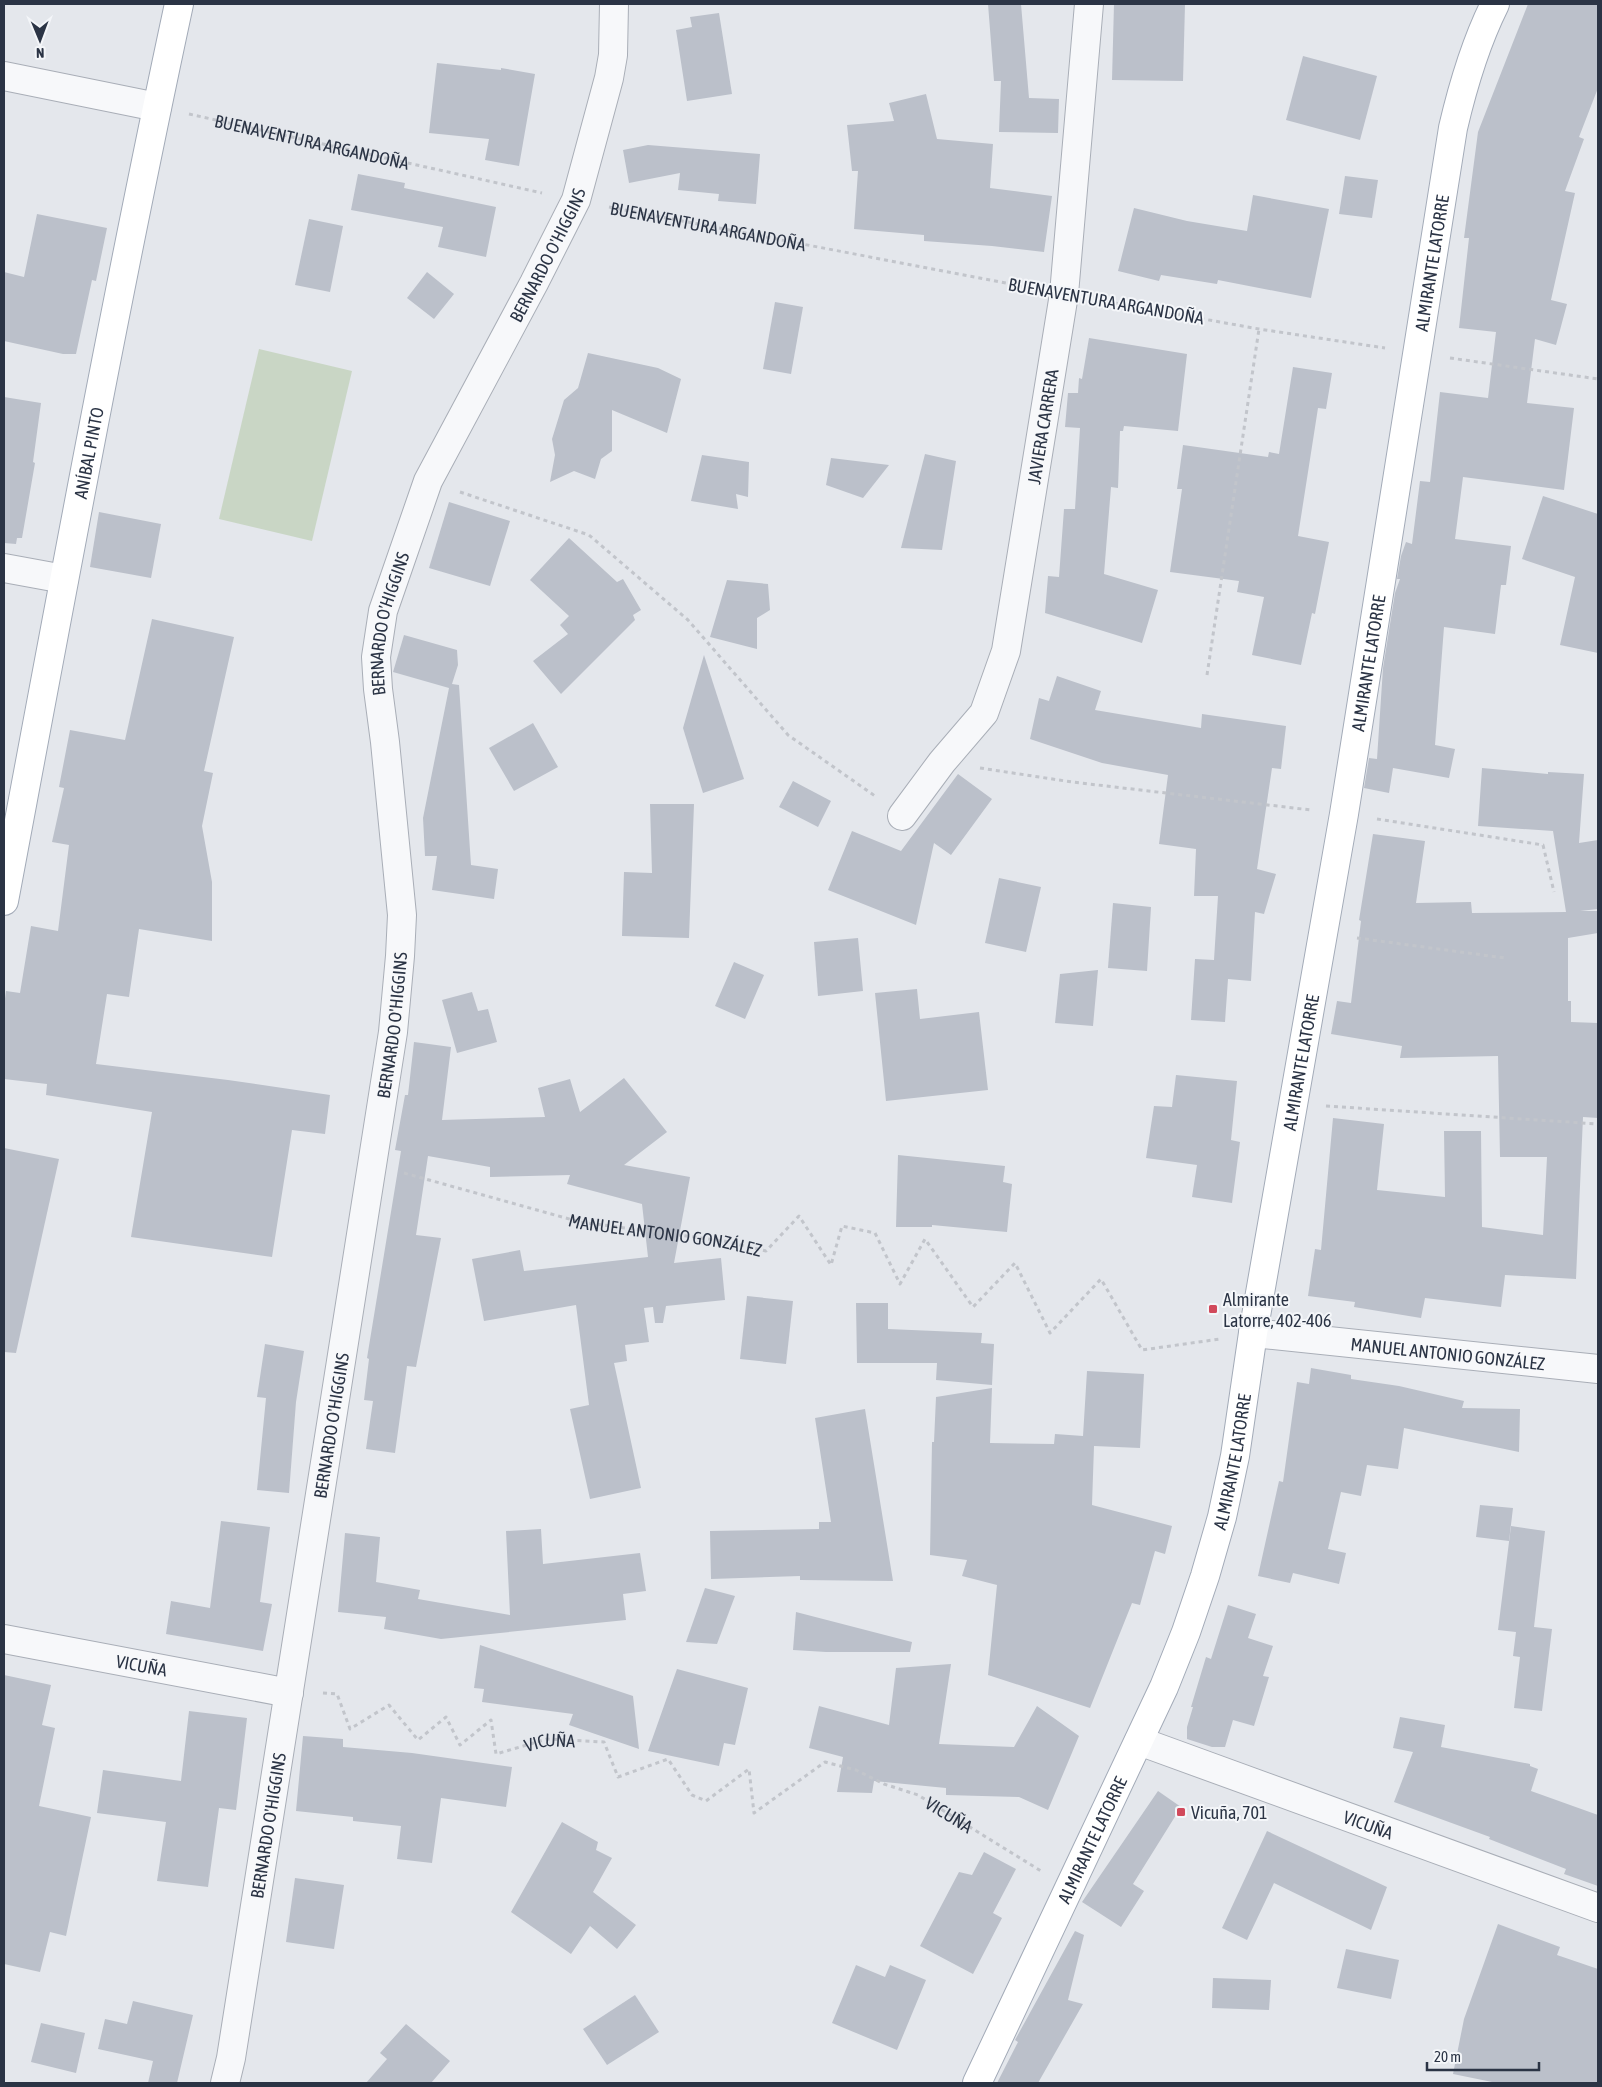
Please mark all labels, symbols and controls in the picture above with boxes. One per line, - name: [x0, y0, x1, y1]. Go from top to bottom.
- north arrow: [15, 15, 65, 65]
- text: N: [36, 45, 44, 61]
- street label: BUENAVENTURA ARGANDOÑA: [213, 110, 411, 173]
- street label: BERNARDO O'HIGGINS: [505, 186, 589, 325]
- street label: ALMIRANTE LATORRE: [1410, 193, 1453, 333]
- street label: BUENAVENTURA ARGANDOÑA: [609, 197, 808, 255]
- street label: BUENAVENTURA ARGANDOÑA: [1006, 273, 1206, 329]
- street label: JAVIERA CARRERA: [1023, 367, 1062, 485]
- street label: ANÍBAL PINTO: [69, 405, 107, 501]
- street label: BERNARDO O'HIGGINS: [365, 549, 413, 697]
- street label: ALMIRANTE LATORRE: [1347, 593, 1389, 733]
- street label: BERNARDO O'HIGGINS: [372, 951, 411, 1100]
- street label: ALMIRANTE LATORRE: [1278, 993, 1323, 1132]
- street label: MANUEL ANTONIO GONZÁLEZ: [566, 1209, 764, 1260]
- place label: Almirante Latorre, 402-406: [1223, 1289, 1332, 1331]
- marker: Almirante Latorre, 402-406: [1207, 1303, 1219, 1315]
- street label: MANUEL ANTONIO GONZÁLEZ: [1350, 1333, 1546, 1374]
- street label: BERNARDO O'HIGGINS: [309, 1351, 353, 1500]
- street label: ALMIRANTE LATORRE: [1208, 1392, 1255, 1532]
- street label: VICUÑA: [114, 1650, 169, 1680]
- street label: VICUÑA: [522, 1728, 576, 1756]
- street label: BERNARDO O'HIGGINS: [246, 1751, 290, 1900]
- street label: ALMIRANTE LATORRE: [1053, 1773, 1131, 1907]
- street label: VICUÑA: [922, 1792, 977, 1837]
- place label: Vicuña, 701: [1191, 1802, 1267, 1823]
- marker: Vicuña, 701: [1175, 1806, 1187, 1818]
- street label: VICUÑA: [1340, 1806, 1396, 1843]
- scale bar: [1427, 2040, 1540, 2072]
- text: 20 m: [1434, 2048, 1461, 2065]

